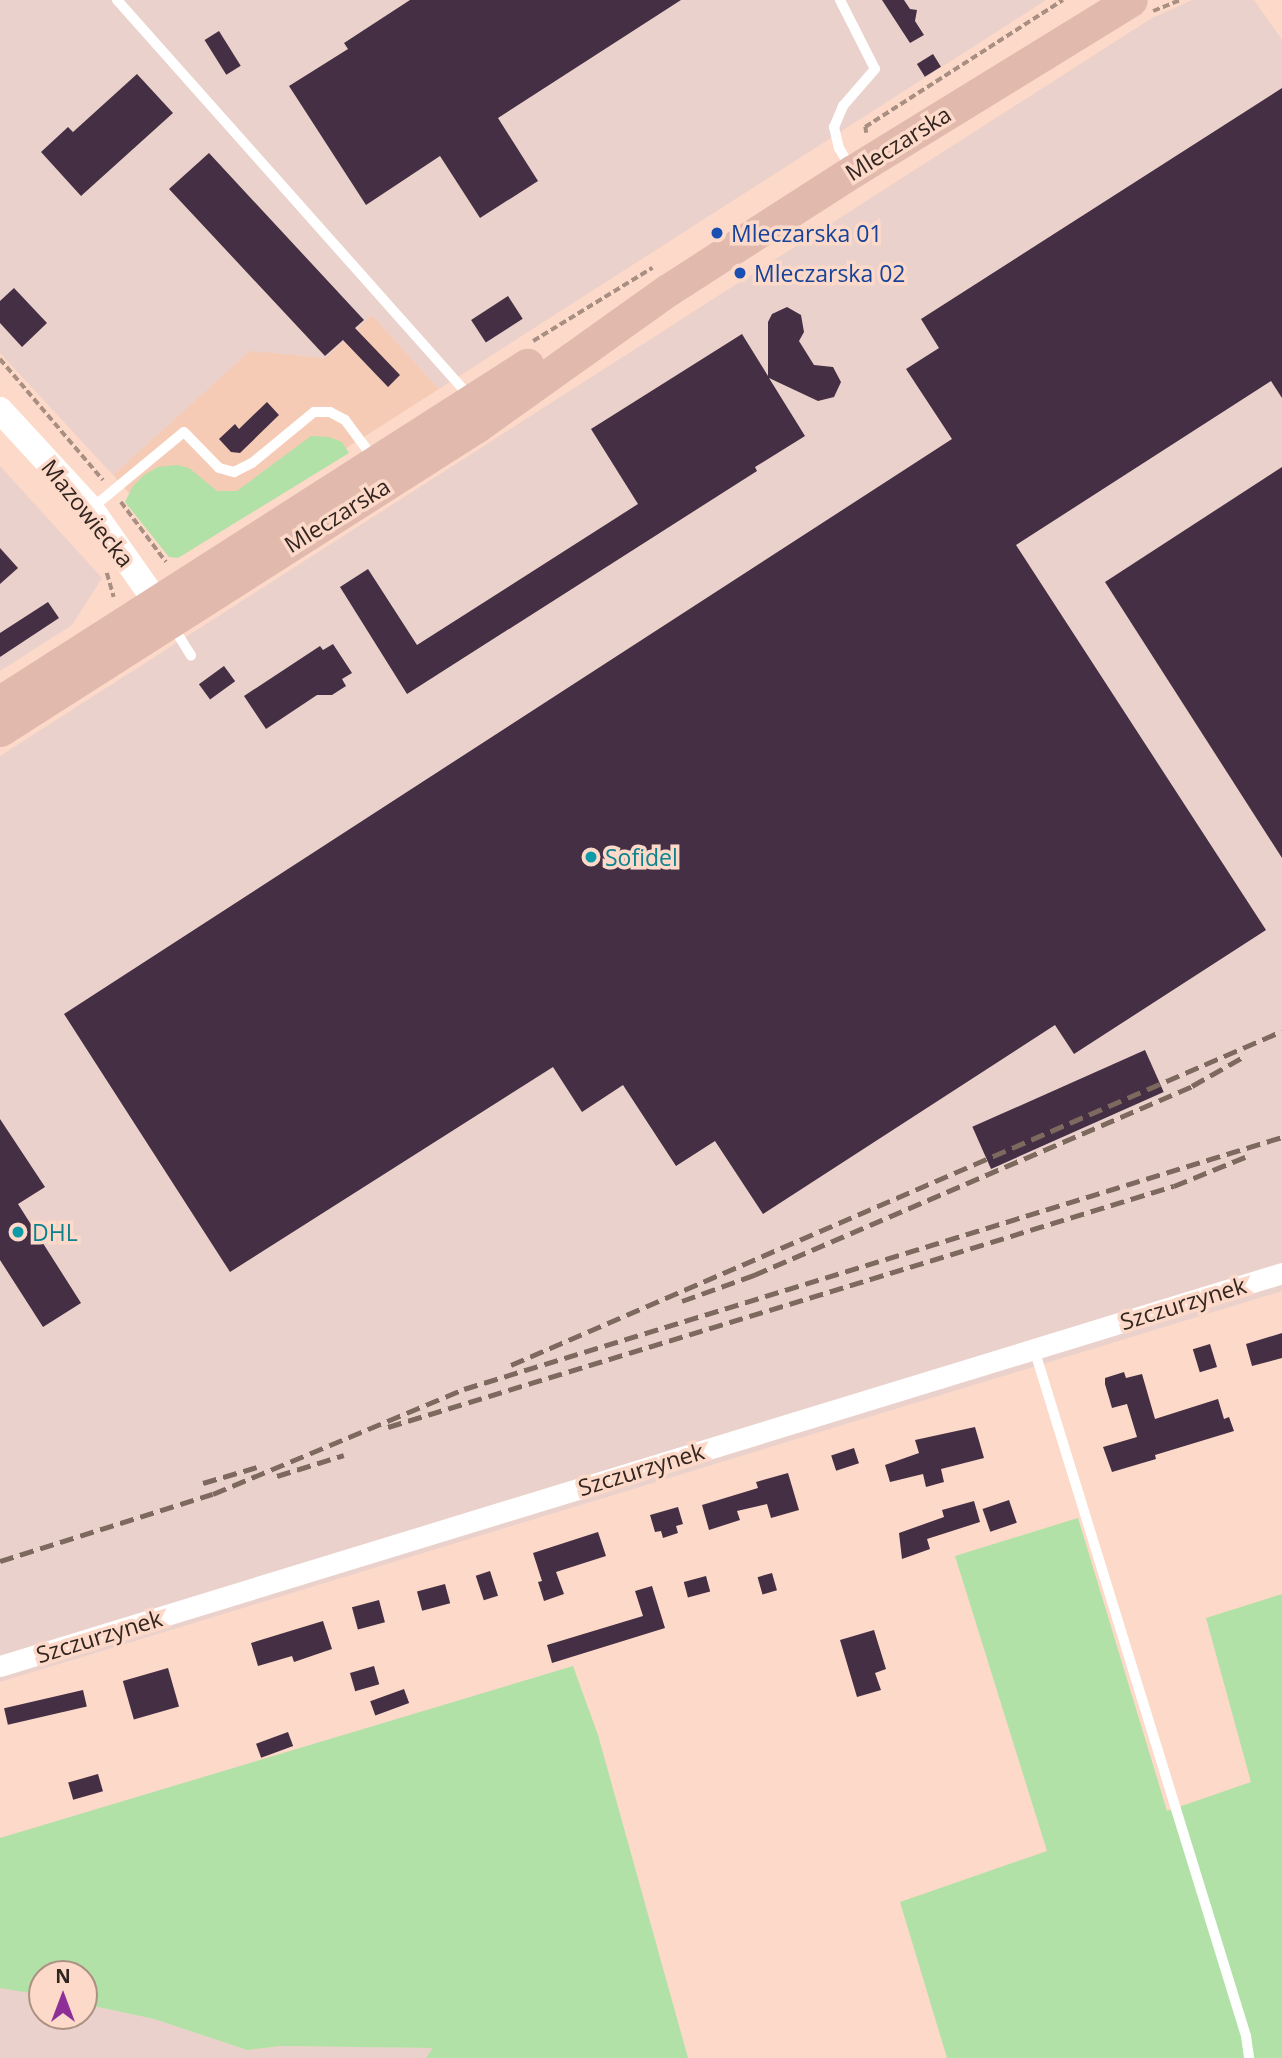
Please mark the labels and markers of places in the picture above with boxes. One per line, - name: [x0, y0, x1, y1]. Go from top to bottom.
- place label: Mleczarska 01: [731, 219, 882, 247]
- marker: Mleczarska 01: [709, 225, 725, 241]
- place label: Mleczarska 02: [754, 259, 905, 287]
- marker: Mleczarska 02: [732, 265, 748, 281]
- place label: Sofidel: [605, 843, 678, 871]
- marker: Sofidel: [583, 849, 599, 865]
- place label: DHL: [32, 1218, 78, 1246]
- marker: DHL: [10, 1224, 26, 1240]

